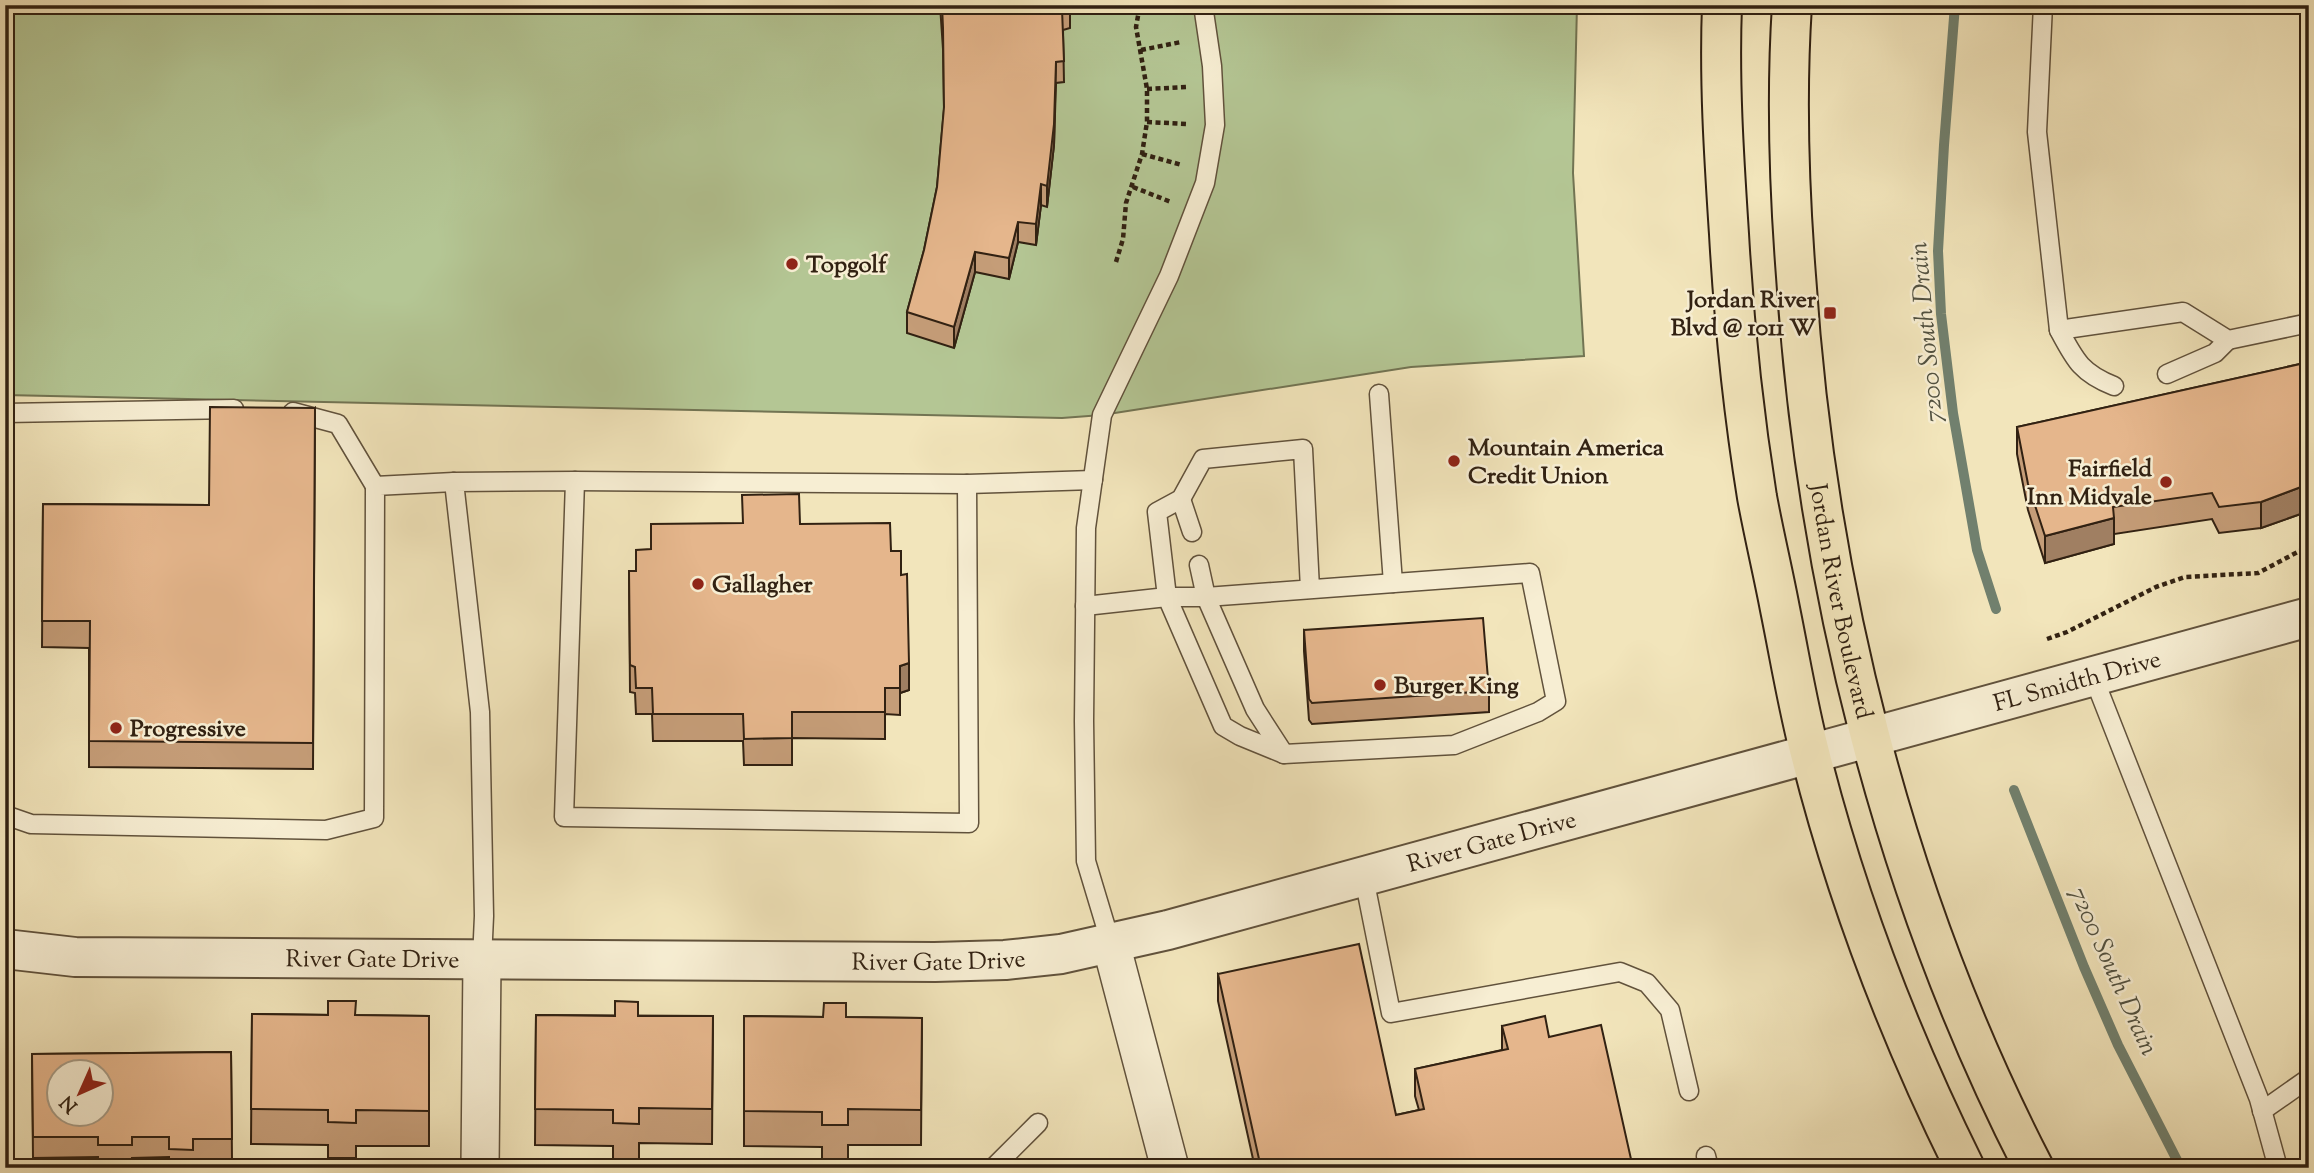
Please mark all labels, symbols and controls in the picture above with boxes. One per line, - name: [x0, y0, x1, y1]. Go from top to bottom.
- water label: 7200 South Drain: [1901, 240, 1954, 424]
- place label: Topgolf: [806, 249, 888, 283]
- marker: Topgolf: [784, 256, 800, 272]
- place label: Jordan River Blvd @ 1011 W: [1671, 284, 1817, 346]
- marker: Jordan River Blvd @ 1011 W: [1822, 305, 1838, 321]
- place label: Mountain America Credit Union: [1468, 432, 1665, 494]
- marker: Mountain America Credit Union: [1446, 453, 1462, 469]
- place label: Fairfield Inn Midvale: [2027, 453, 2152, 515]
- marker: Fairfield Inn Midvale: [2158, 474, 2174, 490]
- street label: Jordan River Boulevard: [1799, 480, 1880, 723]
- place label: Gallagher: [712, 569, 814, 603]
- marker: Gallagher: [690, 576, 706, 592]
- street label: FL Smidth Drive: [1990, 643, 2165, 722]
- place label: Burger King: [1394, 670, 1519, 704]
- marker: Burger King: [1372, 677, 1388, 693]
- place label: Progressive: [130, 713, 246, 747]
- marker: Progressive: [108, 720, 124, 736]
- street label: River Gate Drive: [1404, 804, 1580, 883]
- water label: 7200 South Drain: [2059, 881, 2166, 1062]
- street label: River Gate Drive: [285, 943, 460, 978]
- street label: River Gate Drive: [851, 943, 1027, 981]
- north arrow: [46, 1058, 116, 1128]
- text: N: [55, 1088, 85, 1118]

